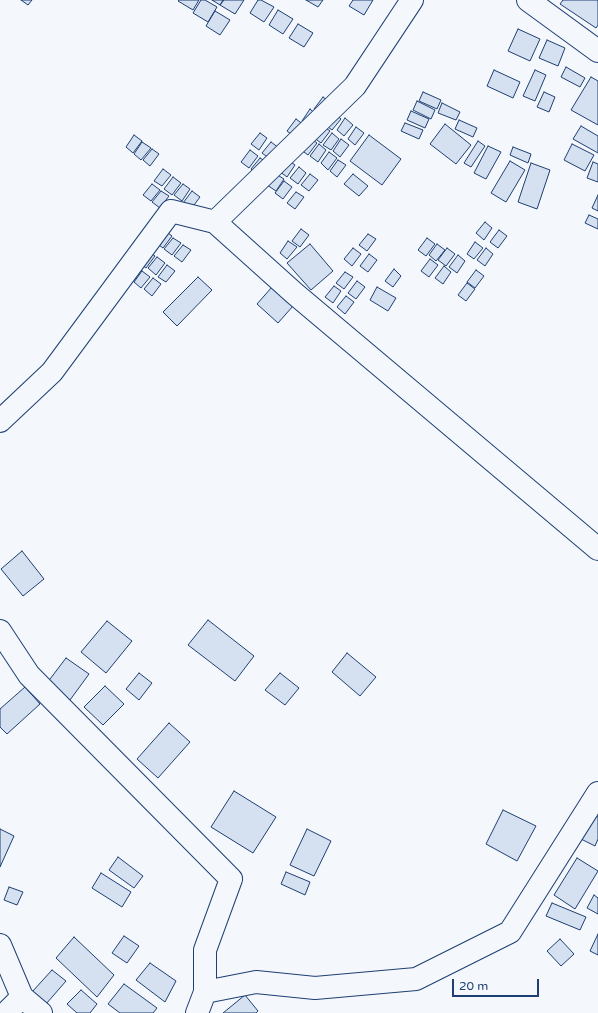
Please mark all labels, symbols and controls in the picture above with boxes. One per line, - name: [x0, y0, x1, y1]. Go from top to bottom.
- scale bar: [454, 971, 541, 997]
- text: 20 m: [459, 979, 488, 993]

